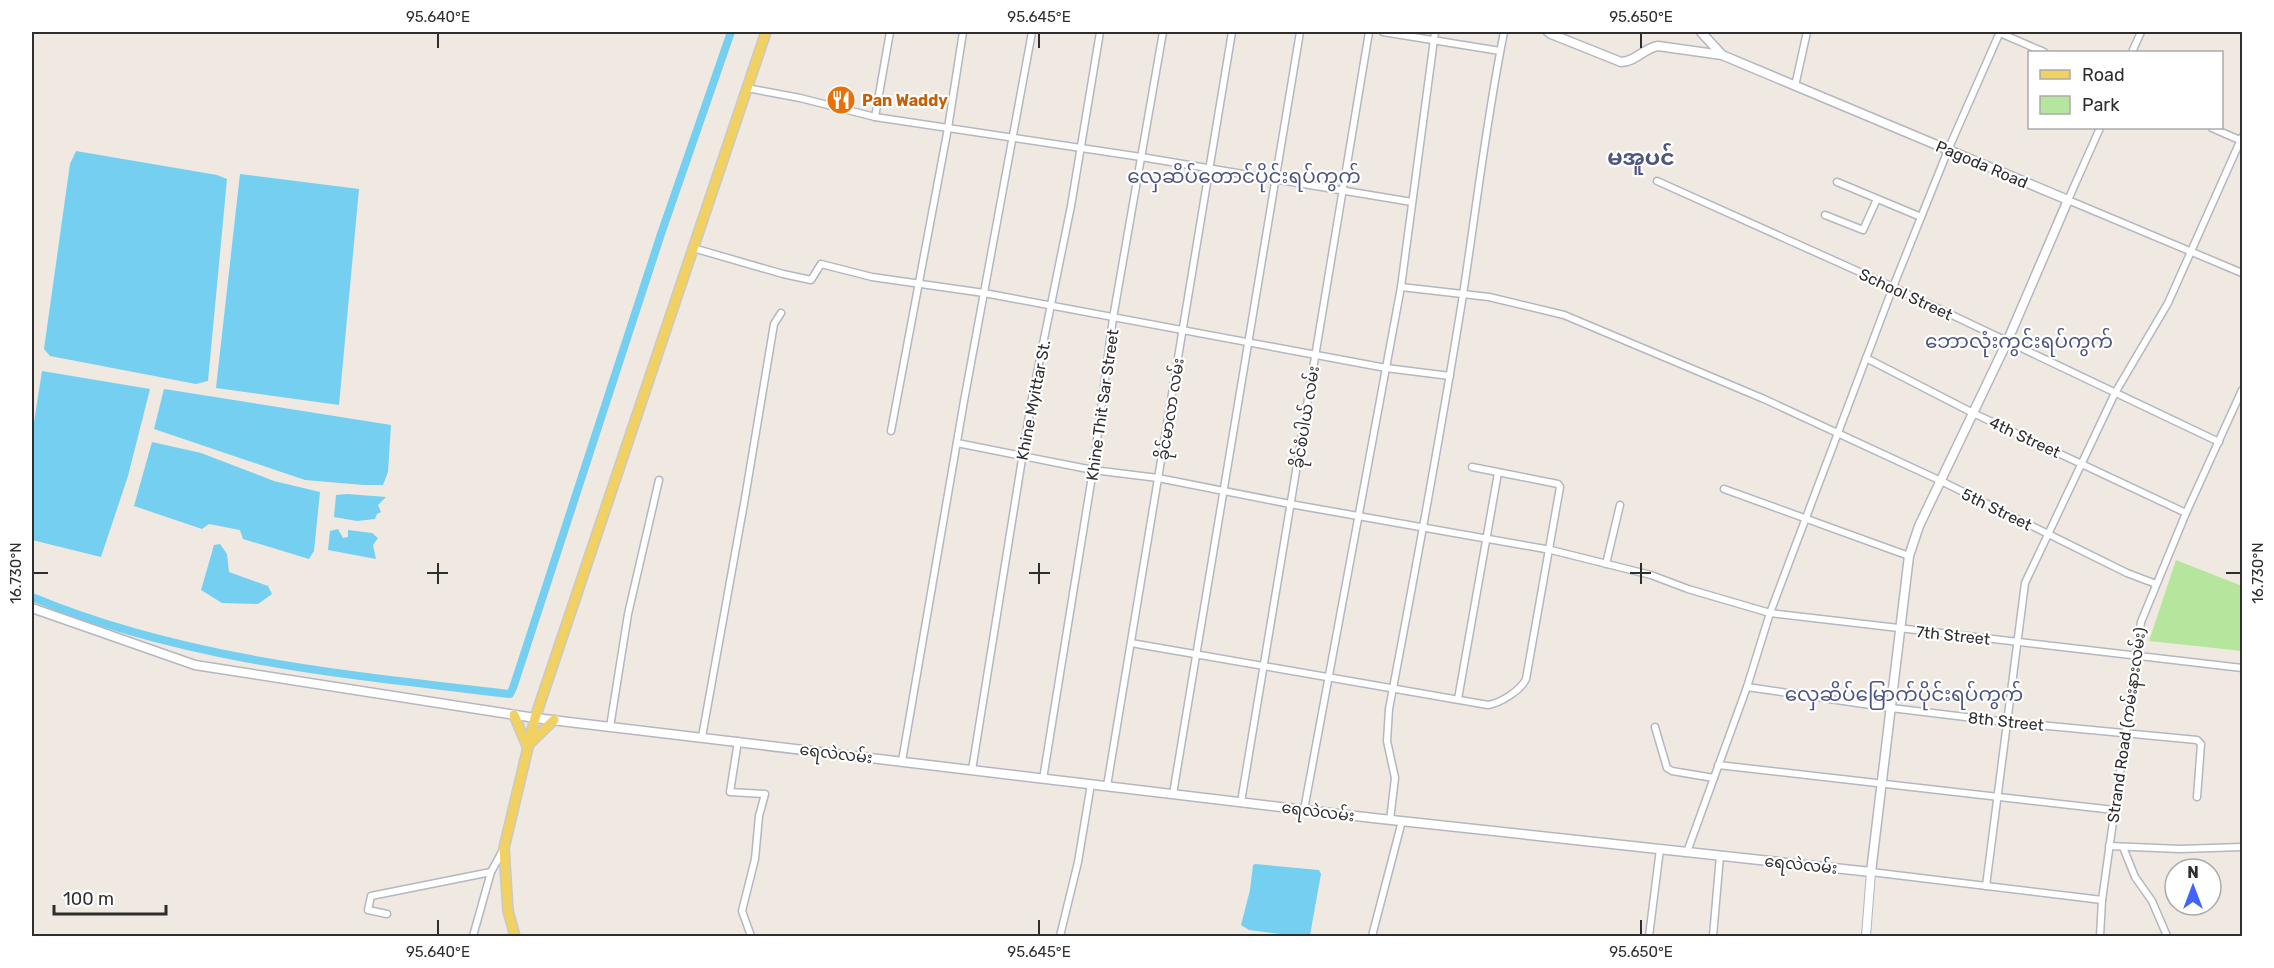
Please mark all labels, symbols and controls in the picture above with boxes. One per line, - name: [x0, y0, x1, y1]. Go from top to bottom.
- text: 95.640°E: [406, 8, 470, 26]
- text: 95.645°E: [1007, 8, 1071, 26]
- text: 95.650°E: [1609, 8, 1673, 26]
- legend: [2028, 51, 2223, 129]
- text: Road: [2082, 64, 2125, 86]
- restaurant icon: Pan Waddy: [825, 84, 857, 116]
- place label: Pan Waddy: [862, 91, 948, 110]
- text: Park: [2082, 94, 2120, 116]
- street label: Pagoda Road: [1933, 137, 2031, 192]
- district label: မအူပင်: [1607, 142, 1675, 175]
- district label: လှေဆိပ်တောင်ပိုင်းရပ်ကွက်: [1127, 162, 1361, 193]
- street label: School Street: [1856, 265, 1956, 324]
- district label: ဘောလုံးကွင်းရပ်ကွက်: [1925, 327, 2113, 358]
- street label: Khine Thit Sar Street: [1082, 328, 1123, 482]
- street label: Khine Myittar St.: [1012, 338, 1054, 462]
- street label: ခိုင်မာလာ လမ်း: [1151, 356, 1193, 462]
- street label: ခိုင်စံပါယ် လမ်း: [1286, 364, 1328, 470]
- street label: 4th Street: [1986, 413, 2063, 462]
- street label: 5th Street: [1959, 484, 2035, 535]
- text: 16.730°N: [7, 542, 25, 604]
- text: 16.730°N: [2249, 542, 2267, 604]
- street label: 7th Street: [1915, 622, 1991, 649]
- street label: Strand Road (ကမ်းနားလမ်း): [2101, 626, 2154, 825]
- district label: လှေဆိပ်မြောက်ပိုင်းရပ်ကွက်: [1785, 680, 2023, 711]
- street label: 8th Street: [1967, 708, 2045, 735]
- street label: ရေလဲလမ်း: [798, 738, 874, 771]
- street label: ရေလဲလမ်း: [1280, 796, 1356, 829]
- street label: ရေလဲလမ်း: [1763, 849, 1839, 882]
- north arrow: [2163, 857, 2223, 917]
- text: N: [2187, 863, 2199, 882]
- scale bar: [54, 878, 166, 916]
- text: 100 m: [63, 888, 114, 910]
- text: 95.640°E: [406, 943, 470, 961]
- text: 95.645°E: [1007, 943, 1071, 961]
- text: 95.650°E: [1609, 943, 1673, 961]

